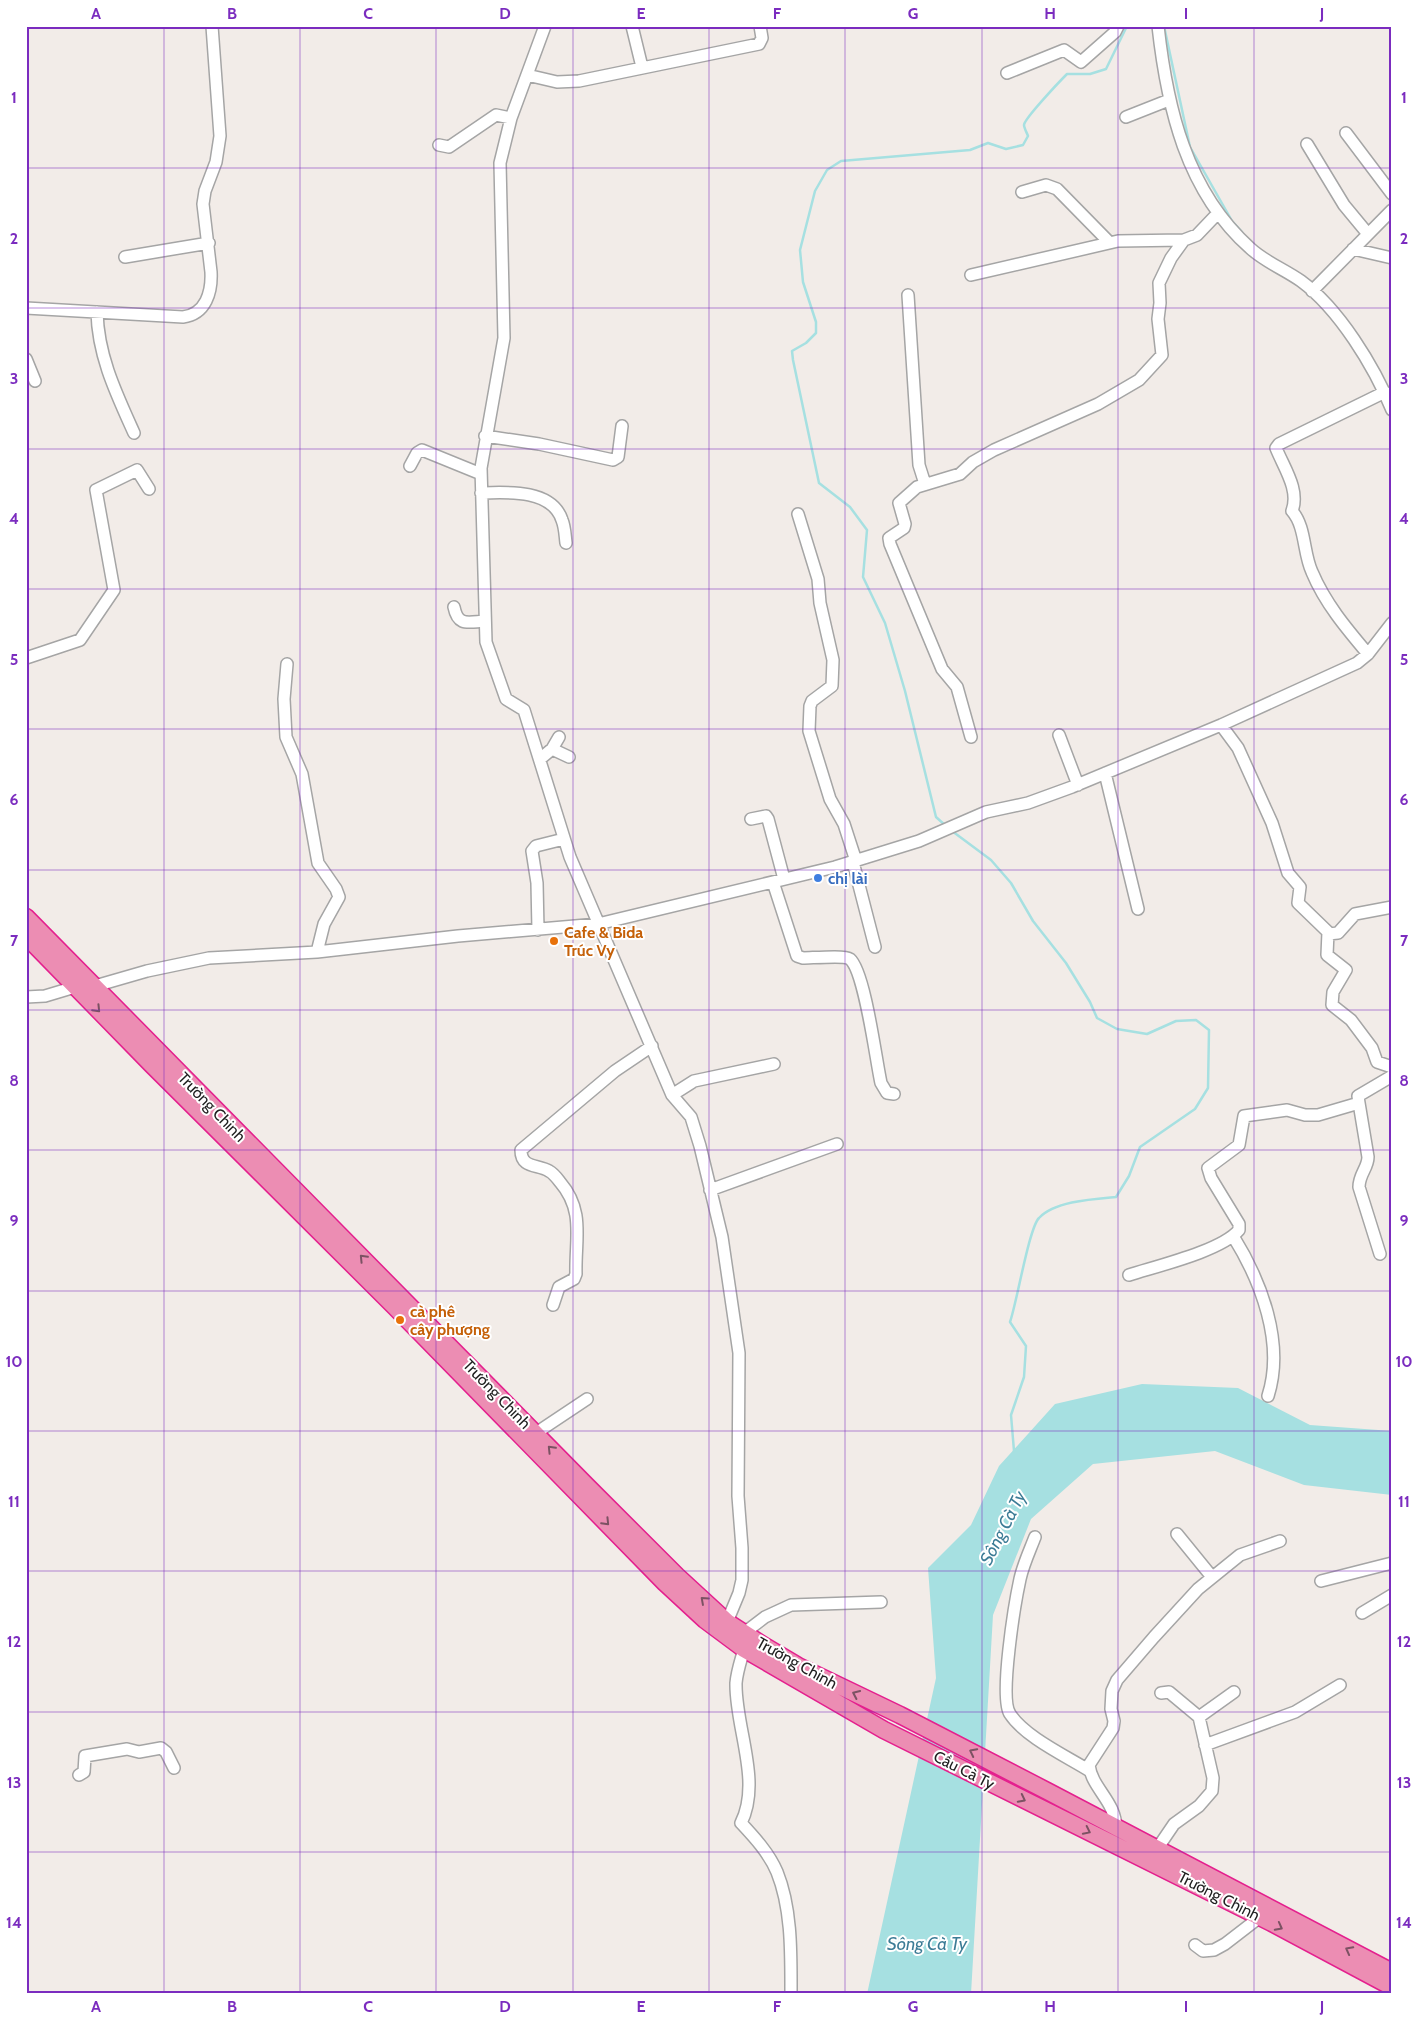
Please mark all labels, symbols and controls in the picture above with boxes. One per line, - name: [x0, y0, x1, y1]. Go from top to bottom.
- text: A: [91, 4, 101, 23]
- text: B: [227, 4, 237, 23]
- text: C: [363, 4, 373, 23]
- text: D: [499, 4, 511, 23]
- text: E: [636, 4, 646, 23]
- text: F: [773, 4, 782, 23]
- text: G: [908, 4, 918, 23]
- text: H: [1044, 4, 1056, 23]
- text: I: [1184, 4, 1188, 23]
- text: J: [1319, 4, 1324, 23]
- text: 1: [11, 88, 17, 107]
- text: 1: [1401, 88, 1407, 107]
- text: 2: [10, 229, 18, 248]
- text: 2: [1400, 229, 1408, 248]
- text: 3: [10, 369, 18, 388]
- text: 3: [1400, 369, 1408, 388]
- text: 4: [9, 509, 19, 528]
- text: 4: [1399, 509, 1409, 528]
- text: 5: [10, 650, 18, 669]
- text: 5: [1400, 650, 1408, 669]
- text: 6: [10, 790, 19, 809]
- text: 6: [1400, 790, 1409, 809]
- place label: chị lài: [828, 869, 868, 888]
- marker: chị lài: [812, 872, 824, 884]
- place label: Cafe & Bida Trúc Vy: [564, 923, 643, 960]
- text: 7: [10, 931, 19, 950]
- text: 7: [1400, 931, 1409, 950]
- marker: Cafe & Bida Trúc Vy: [548, 935, 560, 947]
- one-way arrow: [91, 1003, 100, 1012]
- street label: Trường Chinh: [174, 1068, 250, 1146]
- text: 8: [9, 1071, 19, 1090]
- text: 8: [1399, 1071, 1409, 1090]
- text: 9: [10, 1211, 19, 1230]
- text: 9: [1400, 1211, 1409, 1230]
- one-way arrow: [360, 1255, 369, 1264]
- place label: cà phê cây phượng: [410, 1302, 490, 1339]
- marker: cà phê cây phượng: [394, 1314, 406, 1326]
- text: 10: [5, 1352, 23, 1371]
- text: 10: [1395, 1352, 1413, 1371]
- street label: Trường Chinh: [459, 1355, 535, 1433]
- one-way arrow: [548, 1446, 557, 1455]
- water label: Sông Cà Ty: [975, 1487, 1031, 1569]
- text: 11: [8, 1492, 20, 1511]
- text: 11: [1398, 1492, 1410, 1511]
- one-way arrow: [600, 1516, 609, 1525]
- one-way arrow: [700, 1597, 709, 1606]
- text: 12: [7, 1632, 21, 1651]
- text: 12: [1397, 1632, 1411, 1651]
- street label: Trường Chinh: [753, 1633, 841, 1693]
- one-way arrow: [852, 1690, 861, 1701]
- street label: Cầu Cà Ty: [930, 1747, 998, 1793]
- one-way arrow: [969, 1749, 978, 1759]
- text: 13: [7, 1773, 21, 1792]
- text: 13: [1397, 1773, 1411, 1792]
- one-way arrow: [1016, 1793, 1025, 1803]
- one-way arrow: [1082, 1825, 1091, 1835]
- street label: Trường Chinh: [1175, 1867, 1263, 1925]
- text: 14: [6, 1913, 22, 1932]
- text: 14: [1396, 1913, 1412, 1932]
- one-way arrow: [1274, 1921, 1283, 1931]
- water label: Sông Cà Ty: [887, 1933, 968, 1955]
- one-way arrow: [1345, 1946, 1354, 1956]
- text: A: [91, 1997, 101, 2016]
- text: B: [227, 1997, 237, 2016]
- text: C: [363, 1997, 373, 2016]
- text: D: [499, 1997, 511, 2016]
- text: E: [636, 1997, 646, 2016]
- text: F: [773, 1997, 782, 2016]
- text: G: [908, 1997, 918, 2016]
- text: H: [1044, 1997, 1056, 2016]
- text: I: [1184, 1997, 1188, 2016]
- text: J: [1319, 1997, 1324, 2016]

